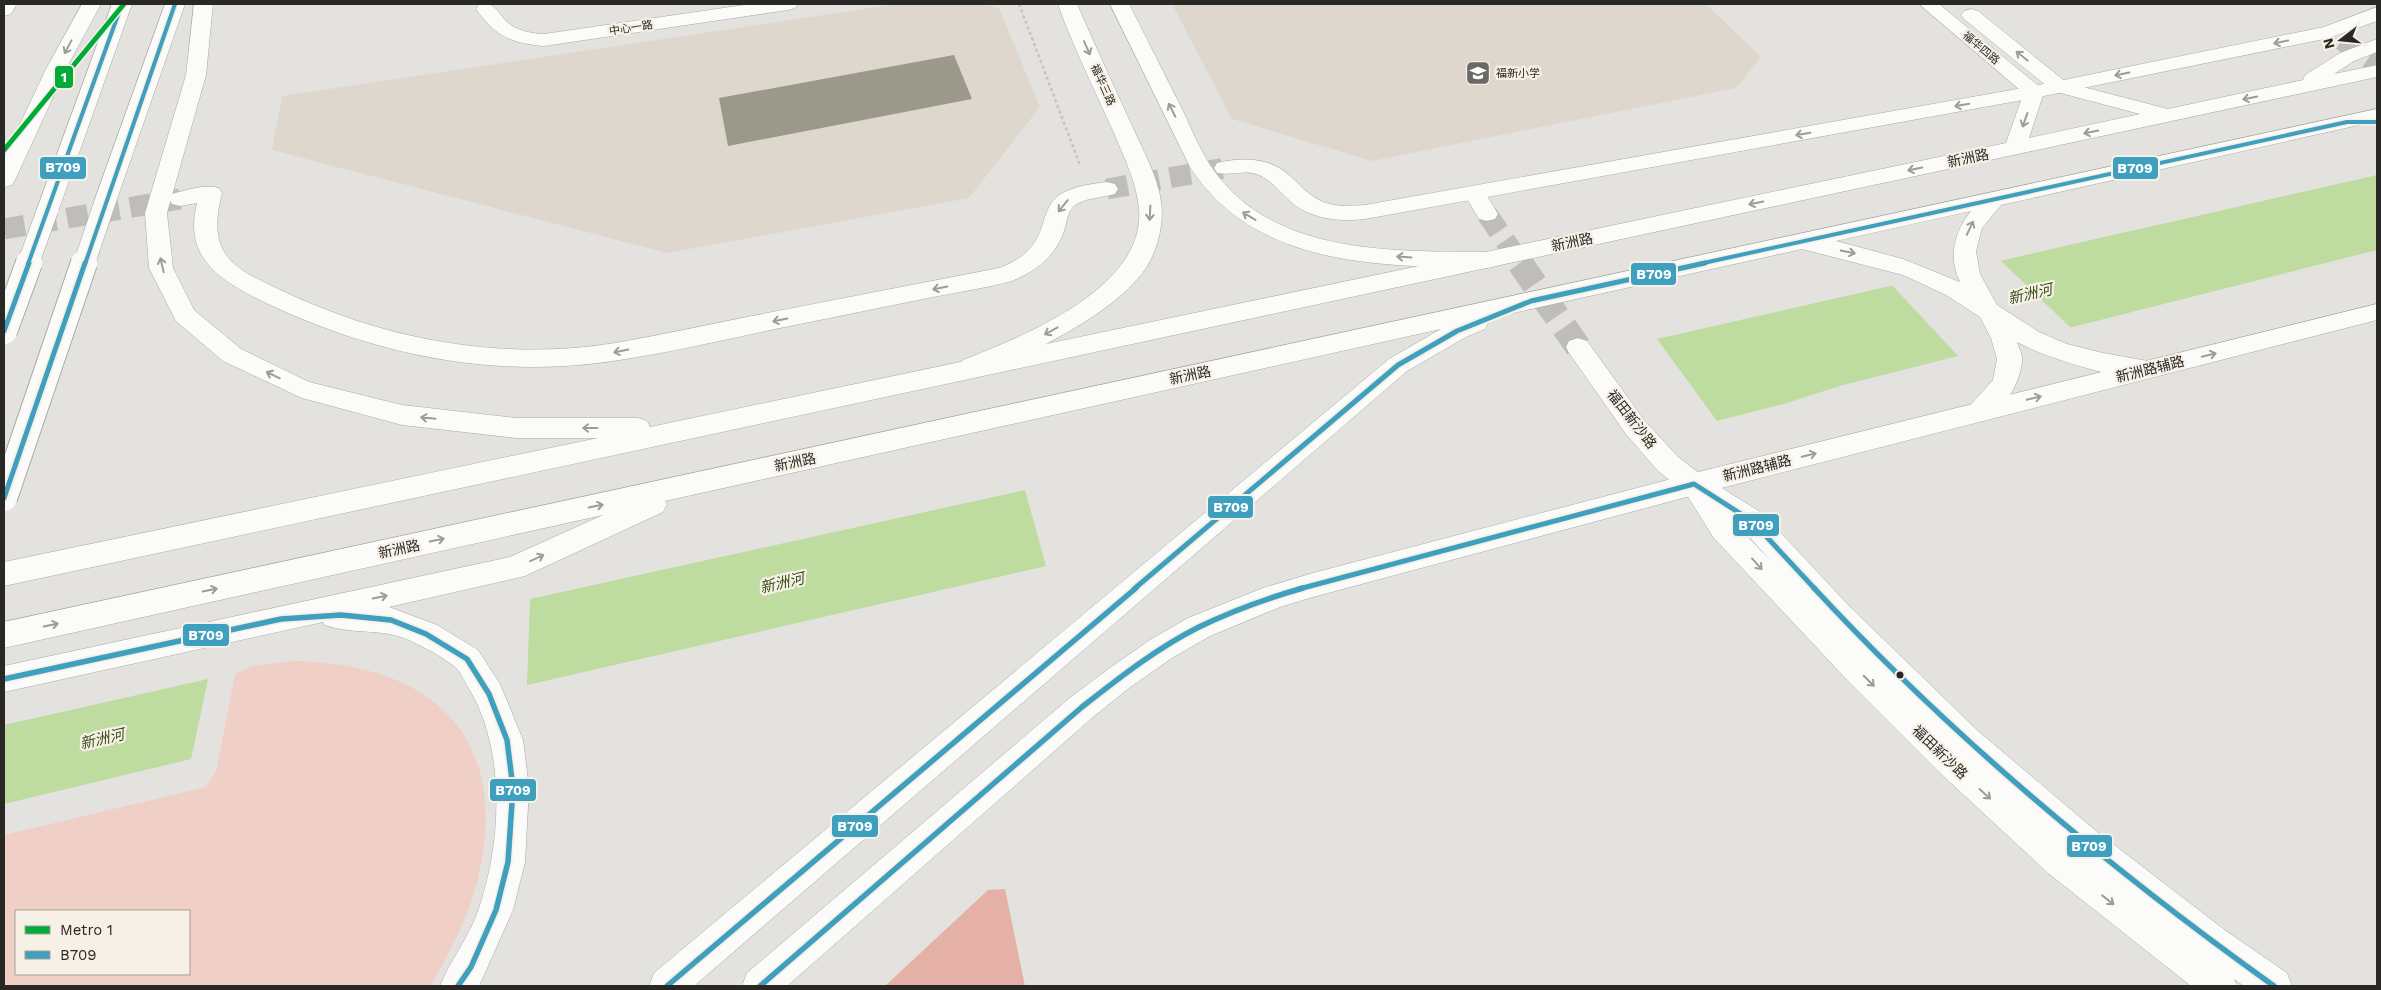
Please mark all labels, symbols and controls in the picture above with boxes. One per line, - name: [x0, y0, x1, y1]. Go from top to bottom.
- north arrow: [2316, 15, 2366, 65]
- street label: 中心一路: [608, 18, 654, 38]
- street label: 福华四路: [1960, 29, 2002, 67]
- text: N: [2319, 36, 2338, 51]
- one-way arrow: [2274, 38, 2290, 47]
- one-way arrow: [63, 39, 72, 54]
- one-way arrow: [1082, 40, 1092, 55]
- one-way arrow: [2016, 51, 2029, 62]
- school or university icon: 福新小学: [1465, 60, 1491, 86]
- street label: 福华三路: [1088, 62, 1118, 108]
- line badge: 1: [54, 65, 74, 89]
- place label: 福新小学: [1496, 67, 1540, 80]
- text: 1: [61, 69, 67, 85]
- one-way arrow: [2114, 70, 2130, 80]
- one-way arrow: [2243, 94, 2259, 103]
- one-way arrow: [1955, 101, 1971, 111]
- one-way arrow: [1167, 103, 1176, 118]
- one-way arrow: [2020, 112, 2029, 127]
- one-way arrow: [2084, 128, 2100, 137]
- one-way arrow: [1795, 130, 1811, 140]
- street label: 新洲路: [1946, 146, 1990, 170]
- line badge: B709: [39, 156, 87, 180]
- line badge: B709: [2112, 156, 2159, 180]
- text: B709: [45, 159, 81, 175]
- text: B709: [2117, 160, 2153, 176]
- one-way arrow: [1908, 165, 1924, 174]
- one-way arrow: [1749, 198, 1765, 208]
- one-way arrow: [1058, 199, 1069, 212]
- one-way arrow: [1145, 205, 1154, 221]
- one-way arrow: [1242, 211, 1256, 221]
- one-way arrow: [1966, 221, 1975, 236]
- street label: 新洲路: [1550, 230, 1594, 254]
- one-way arrow: [1840, 247, 1856, 257]
- one-way arrow: [1396, 253, 1412, 262]
- one-way arrow: [157, 257, 166, 273]
- line badge: B709: [1630, 262, 1677, 286]
- text: B709: [1636, 266, 1672, 282]
- water label: 新洲河: [2006, 279, 2057, 308]
- one-way arrow: [932, 284, 948, 294]
- one-way arrow: [773, 315, 789, 325]
- one-way arrow: [1043, 326, 1058, 336]
- one-way arrow: [613, 347, 629, 356]
- one-way arrow: [2200, 350, 2216, 359]
- street label: 新洲路辅路: [2114, 353, 2186, 385]
- street label: 新洲路: [1168, 363, 1212, 387]
- one-way arrow: [266, 370, 281, 379]
- street label: 福田新沙路: [1604, 386, 1660, 452]
- one-way arrow: [2026, 393, 2042, 402]
- one-way arrow: [421, 413, 437, 423]
- one-way arrow: [583, 423, 599, 433]
- street label: 新洲路: [773, 450, 817, 474]
- one-way arrow: [1800, 450, 1816, 459]
- street label: 新洲路辅路: [1721, 452, 1793, 484]
- line badge: B709: [1207, 495, 1254, 519]
- text: B709: [1213, 499, 1249, 515]
- one-way arrow: [588, 500, 604, 510]
- line badge: B709: [1732, 513, 1780, 537]
- text: B709: [1738, 517, 1774, 533]
- one-way arrow: [429, 535, 445, 544]
- street label: 新洲路: [377, 537, 421, 561]
- one-way arrow: [529, 552, 544, 562]
- one-way arrow: [1751, 557, 1762, 570]
- water label: 新洲河: [758, 568, 809, 597]
- one-way arrow: [202, 585, 218, 594]
- one-way arrow: [371, 592, 387, 601]
- one-way arrow: [43, 620, 59, 629]
- line badge: B709: [182, 623, 230, 647]
- text: B709: [188, 627, 224, 643]
- unlabelled marker: [1895, 670, 1905, 680]
- one-way arrow: [1862, 675, 1875, 687]
- street label: 福田新沙路: [1909, 722, 1971, 782]
- water label: 新洲河: [78, 724, 129, 753]
- line badge: B709: [489, 778, 537, 802]
- text: B709: [495, 782, 531, 798]
- one-way arrow: [1979, 788, 1992, 800]
- line badge: B709: [831, 814, 879, 838]
- text: B709: [837, 818, 873, 834]
- line badge: B709: [2066, 834, 2113, 858]
- text: B709: [2071, 838, 2107, 854]
- one-way arrow: [2102, 895, 2115, 906]
- legend: [15, 910, 190, 975]
- text: Metro 1: [60, 921, 113, 939]
- text: B709: [60, 946, 97, 964]

